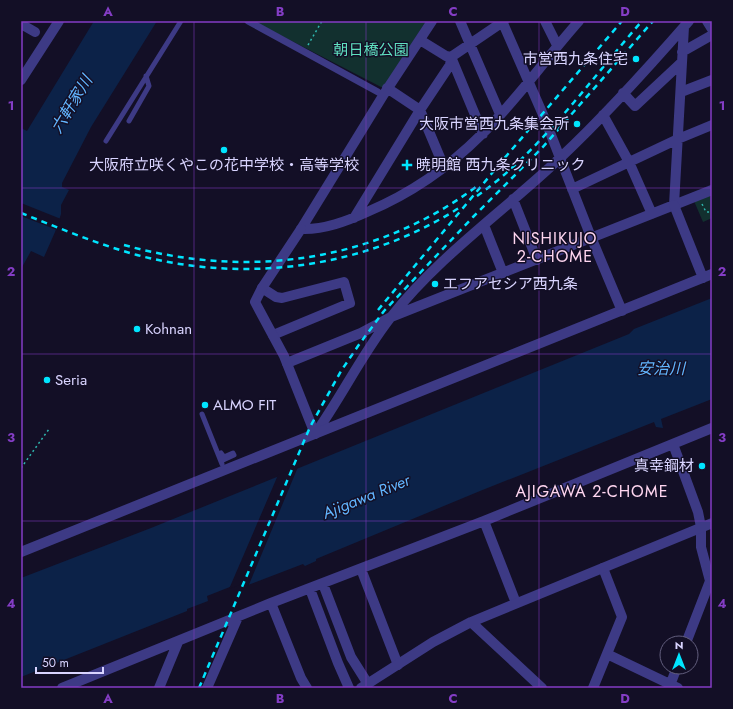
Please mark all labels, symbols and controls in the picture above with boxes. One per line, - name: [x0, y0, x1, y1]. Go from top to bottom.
- text: A: [102, 2, 113, 21]
- text: B: [276, 2, 285, 21]
- text: C: [448, 2, 458, 21]
- text: D: [620, 2, 630, 21]
- park label: 朝日橋公園: [333, 39, 409, 61]
- place label: 市営西九条住宅: [523, 48, 628, 70]
- marker: 市営西九条住宅: [631, 54, 641, 64]
- water label: 六軒家川: [45, 69, 99, 138]
- text: 1: [8, 96, 14, 115]
- text: 1: [719, 96, 725, 115]
- place label: 大阪市営西九条集会所: [419, 113, 569, 135]
- marker: 大阪市営西九条集会所: [572, 119, 582, 129]
- marker: 大阪府立咲くやこの花中学校・高等学校: [219, 145, 229, 155]
- place label: 大阪府立咲くやこの花中学校・高等学校: [89, 154, 359, 176]
- place label: 暁明館 西九条クリニック: [416, 154, 586, 176]
- marker: 暁明館 西九条クリニック: [401, 159, 413, 171]
- district label: NISHIKUJO 2-CHOME: [513, 227, 597, 268]
- text: 2: [7, 262, 15, 281]
- text: 2: [718, 262, 726, 281]
- place label: エフアセシア西九条: [443, 273, 578, 295]
- marker: エフアセシア西九条: [430, 279, 440, 289]
- place label: Kohnan: [145, 318, 192, 340]
- marker: Kohnan: [132, 324, 142, 334]
- water label: 安治川: [637, 357, 687, 380]
- place label: Seria: [55, 369, 87, 391]
- marker: Seria: [42, 375, 52, 385]
- place label: ALMO FIT: [213, 394, 276, 416]
- marker: ALMO FIT: [200, 400, 210, 410]
- text: 3: [7, 428, 15, 447]
- text: 3: [718, 428, 726, 447]
- place label: 真幸鋼材: [634, 455, 694, 477]
- marker: 真幸鋼材: [697, 461, 707, 471]
- water label: Ajigawa River: [318, 468, 415, 525]
- district label: AJIGAWA 2-CHOME: [515, 480, 669, 503]
- text: 4: [6, 594, 16, 613]
- text: 4: [717, 594, 727, 613]
- north arrow: [659, 635, 699, 675]
- text: N: [675, 637, 683, 653]
- scale bar: [36, 649, 103, 675]
- text: 50 m: [42, 654, 69, 672]
- text: A: [102, 689, 113, 708]
- text: B: [276, 689, 285, 708]
- text: C: [448, 689, 458, 708]
- text: D: [620, 689, 630, 708]

